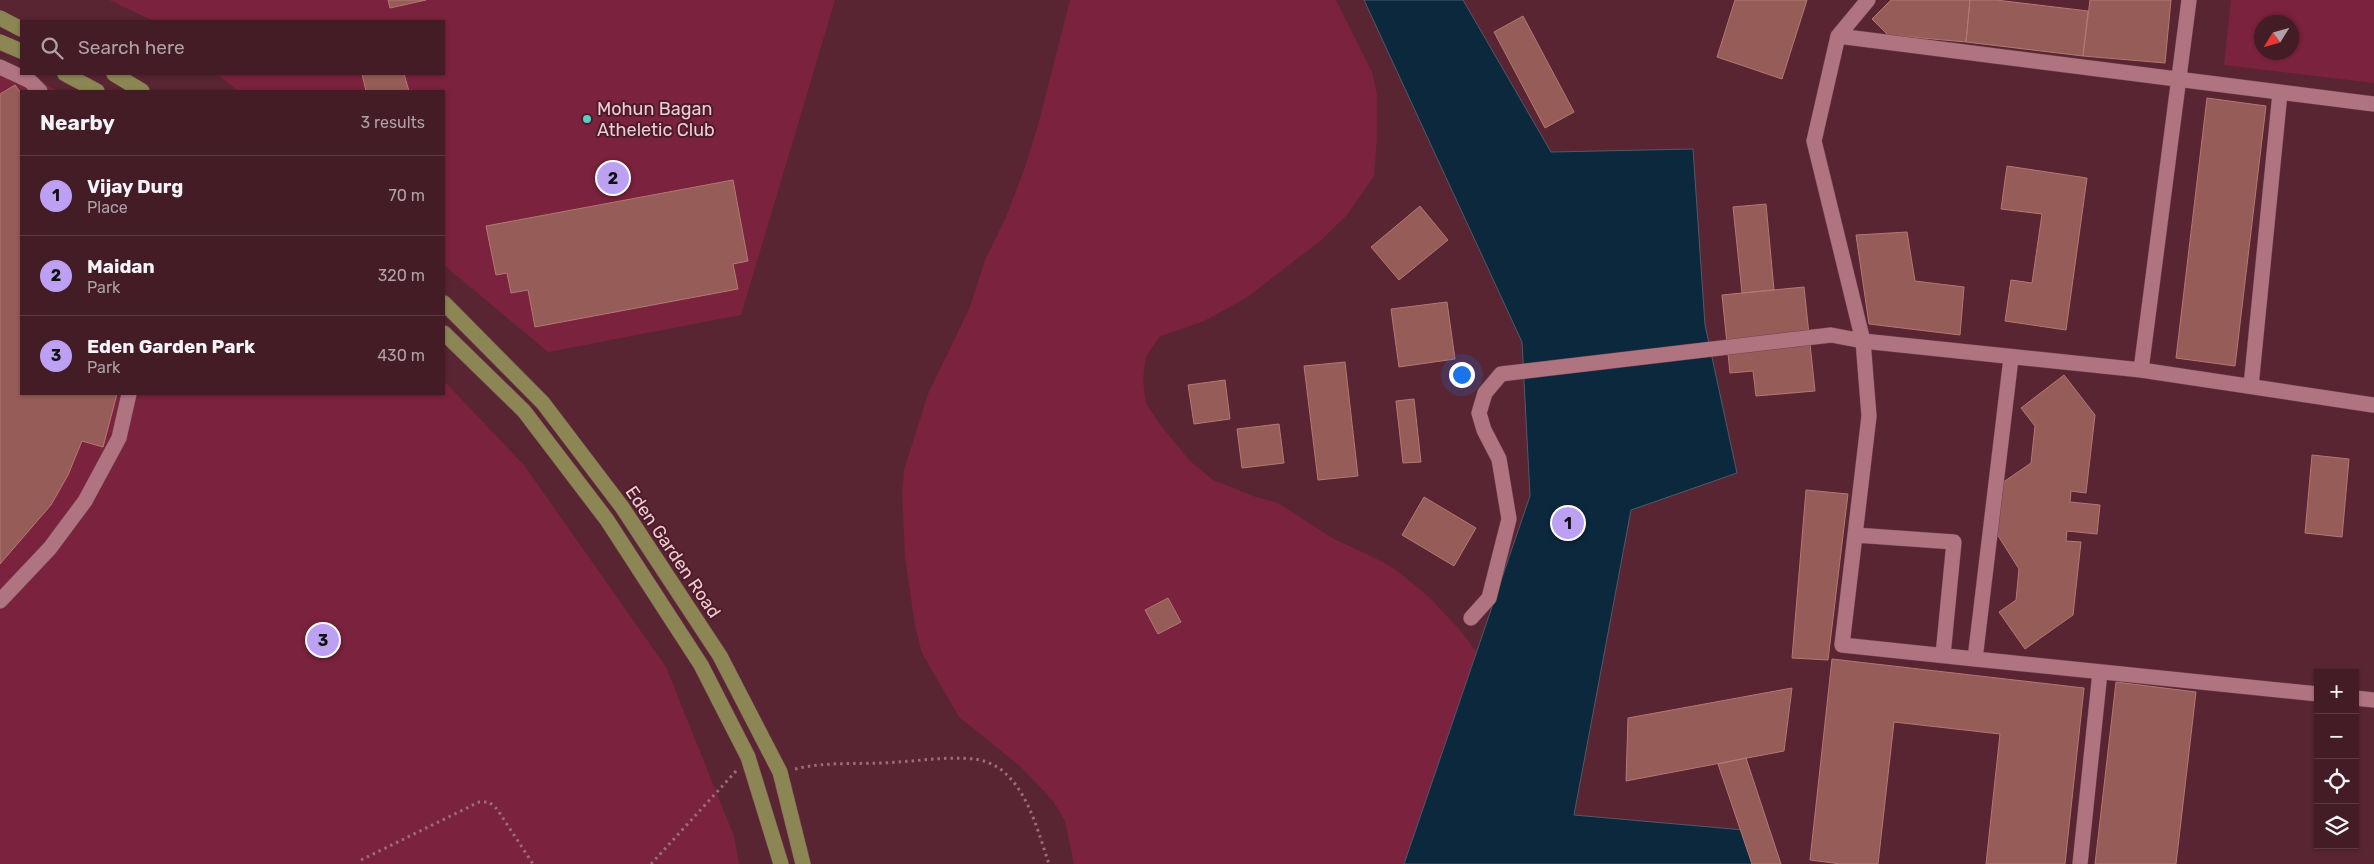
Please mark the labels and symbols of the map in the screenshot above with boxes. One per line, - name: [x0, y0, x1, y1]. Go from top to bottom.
- north arrow: [2254, 15, 2299, 60]
- place label: Mohun Bagan Atheletic Club: [597, 98, 715, 141]
- marker: Mohun Bagan Atheletic Club: [581, 113, 593, 125]
- pin: 2: [597, 159, 629, 197]
- your location: [1449, 362, 1475, 388]
- street label: Eden Garden Road: [621, 482, 725, 622]
- pin: 1: [1552, 504, 1584, 542]
- pin: 3: [307, 621, 339, 659]

